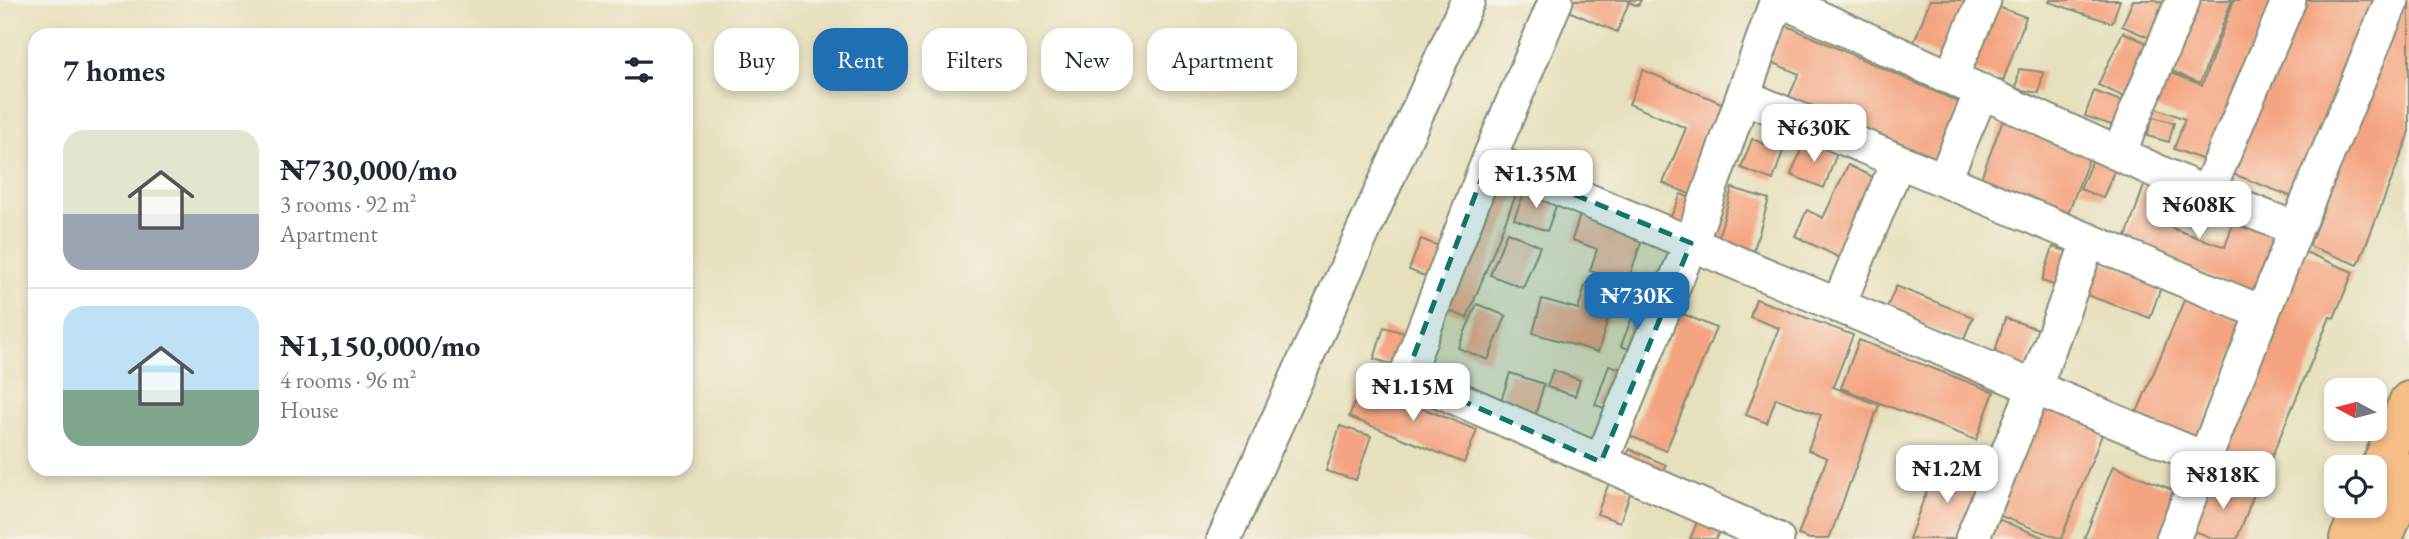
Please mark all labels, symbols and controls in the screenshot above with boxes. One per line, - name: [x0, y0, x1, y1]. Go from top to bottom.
- chip: Buy: [714, 28, 799, 91]
- chip: Rent: [813, 28, 908, 91]
- chip: Filters: [922, 28, 1027, 91]
- chip: New: [1041, 28, 1133, 91]
- chip: Apartment: [1147, 28, 1297, 91]
- text: 7 homes: [63, 51, 165, 90]
- icon: filters: [620, 51, 658, 89]
- pin: ₦630K: [1765, 104, 1863, 164]
- text: ₦630K: [1777, 112, 1851, 142]
- text: ₦730,000/mo: [280, 150, 457, 189]
- pin: ₦1.35M: [1479, 150, 1593, 210]
- icon: home: [119, 158, 203, 242]
- text: ₦1.35M: [1495, 158, 1577, 188]
- pin: ₦608K: [2150, 182, 2248, 241]
- text: 3 rooms · 92 m²: [280, 189, 417, 219]
- text: ₦608K: [2162, 189, 2236, 219]
- text: Apartment: [280, 219, 378, 249]
- pin: ₦730K: [1588, 272, 1686, 332]
- text: ₦730K: [1600, 280, 1674, 310]
- text: ₦1,150,000/mo: [280, 326, 480, 365]
- icon: home: [119, 334, 203, 418]
- pin: ₦1.15M: [1356, 364, 1470, 423]
- text: 4 rooms · 96 m²: [280, 365, 417, 395]
- text: ₦1.15M: [1372, 371, 1454, 401]
- north arrow: [2324, 378, 2387, 441]
- map controls: [2324, 378, 2387, 518]
- text: House: [280, 395, 339, 425]
- pin: ₦1.2M: [1898, 446, 1996, 505]
- pin: ₦818K: [2174, 452, 2272, 511]
- text: ₦1.2M: [1912, 453, 1982, 483]
- button: locate: [2324, 455, 2387, 518]
- text: ₦818K: [2186, 459, 2260, 489]

